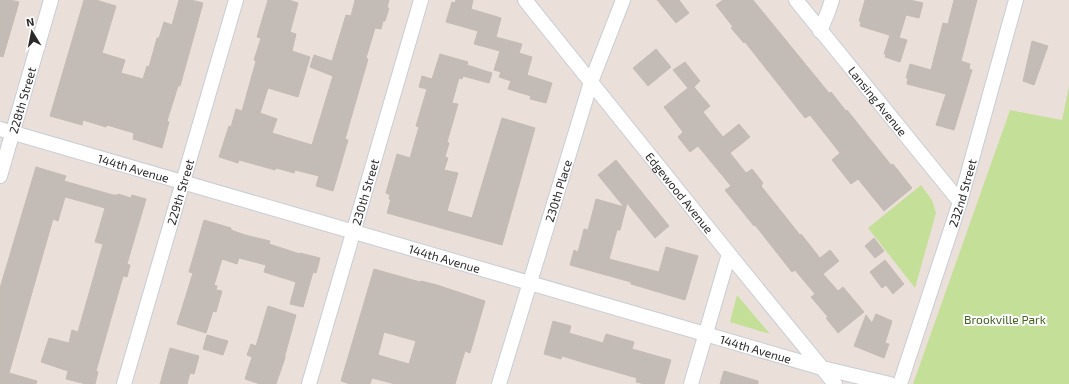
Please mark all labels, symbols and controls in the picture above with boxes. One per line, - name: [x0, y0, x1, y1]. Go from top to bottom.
- north arrow: [12, 12, 52, 52]
- text: N: [25, 15, 35, 29]
- street label: Lansing Avenue: [846, 63, 910, 138]
- street label: 228th Street: [6, 65, 38, 135]
- street label: Edgewood Avenue: [643, 149, 716, 236]
- street label: 144th Avenue: [96, 151, 171, 185]
- street label: 229th Street: [164, 157, 196, 227]
- street label: 230th Street: [349, 157, 381, 227]
- street label: 232nd Street: [945, 157, 979, 229]
- street label: 230th Place: [542, 158, 574, 224]
- street label: 144th Avenue: [407, 241, 482, 275]
- park label: Brookville Park: [964, 312, 1046, 326]
- street label: 144th Avenue: [718, 332, 793, 366]

